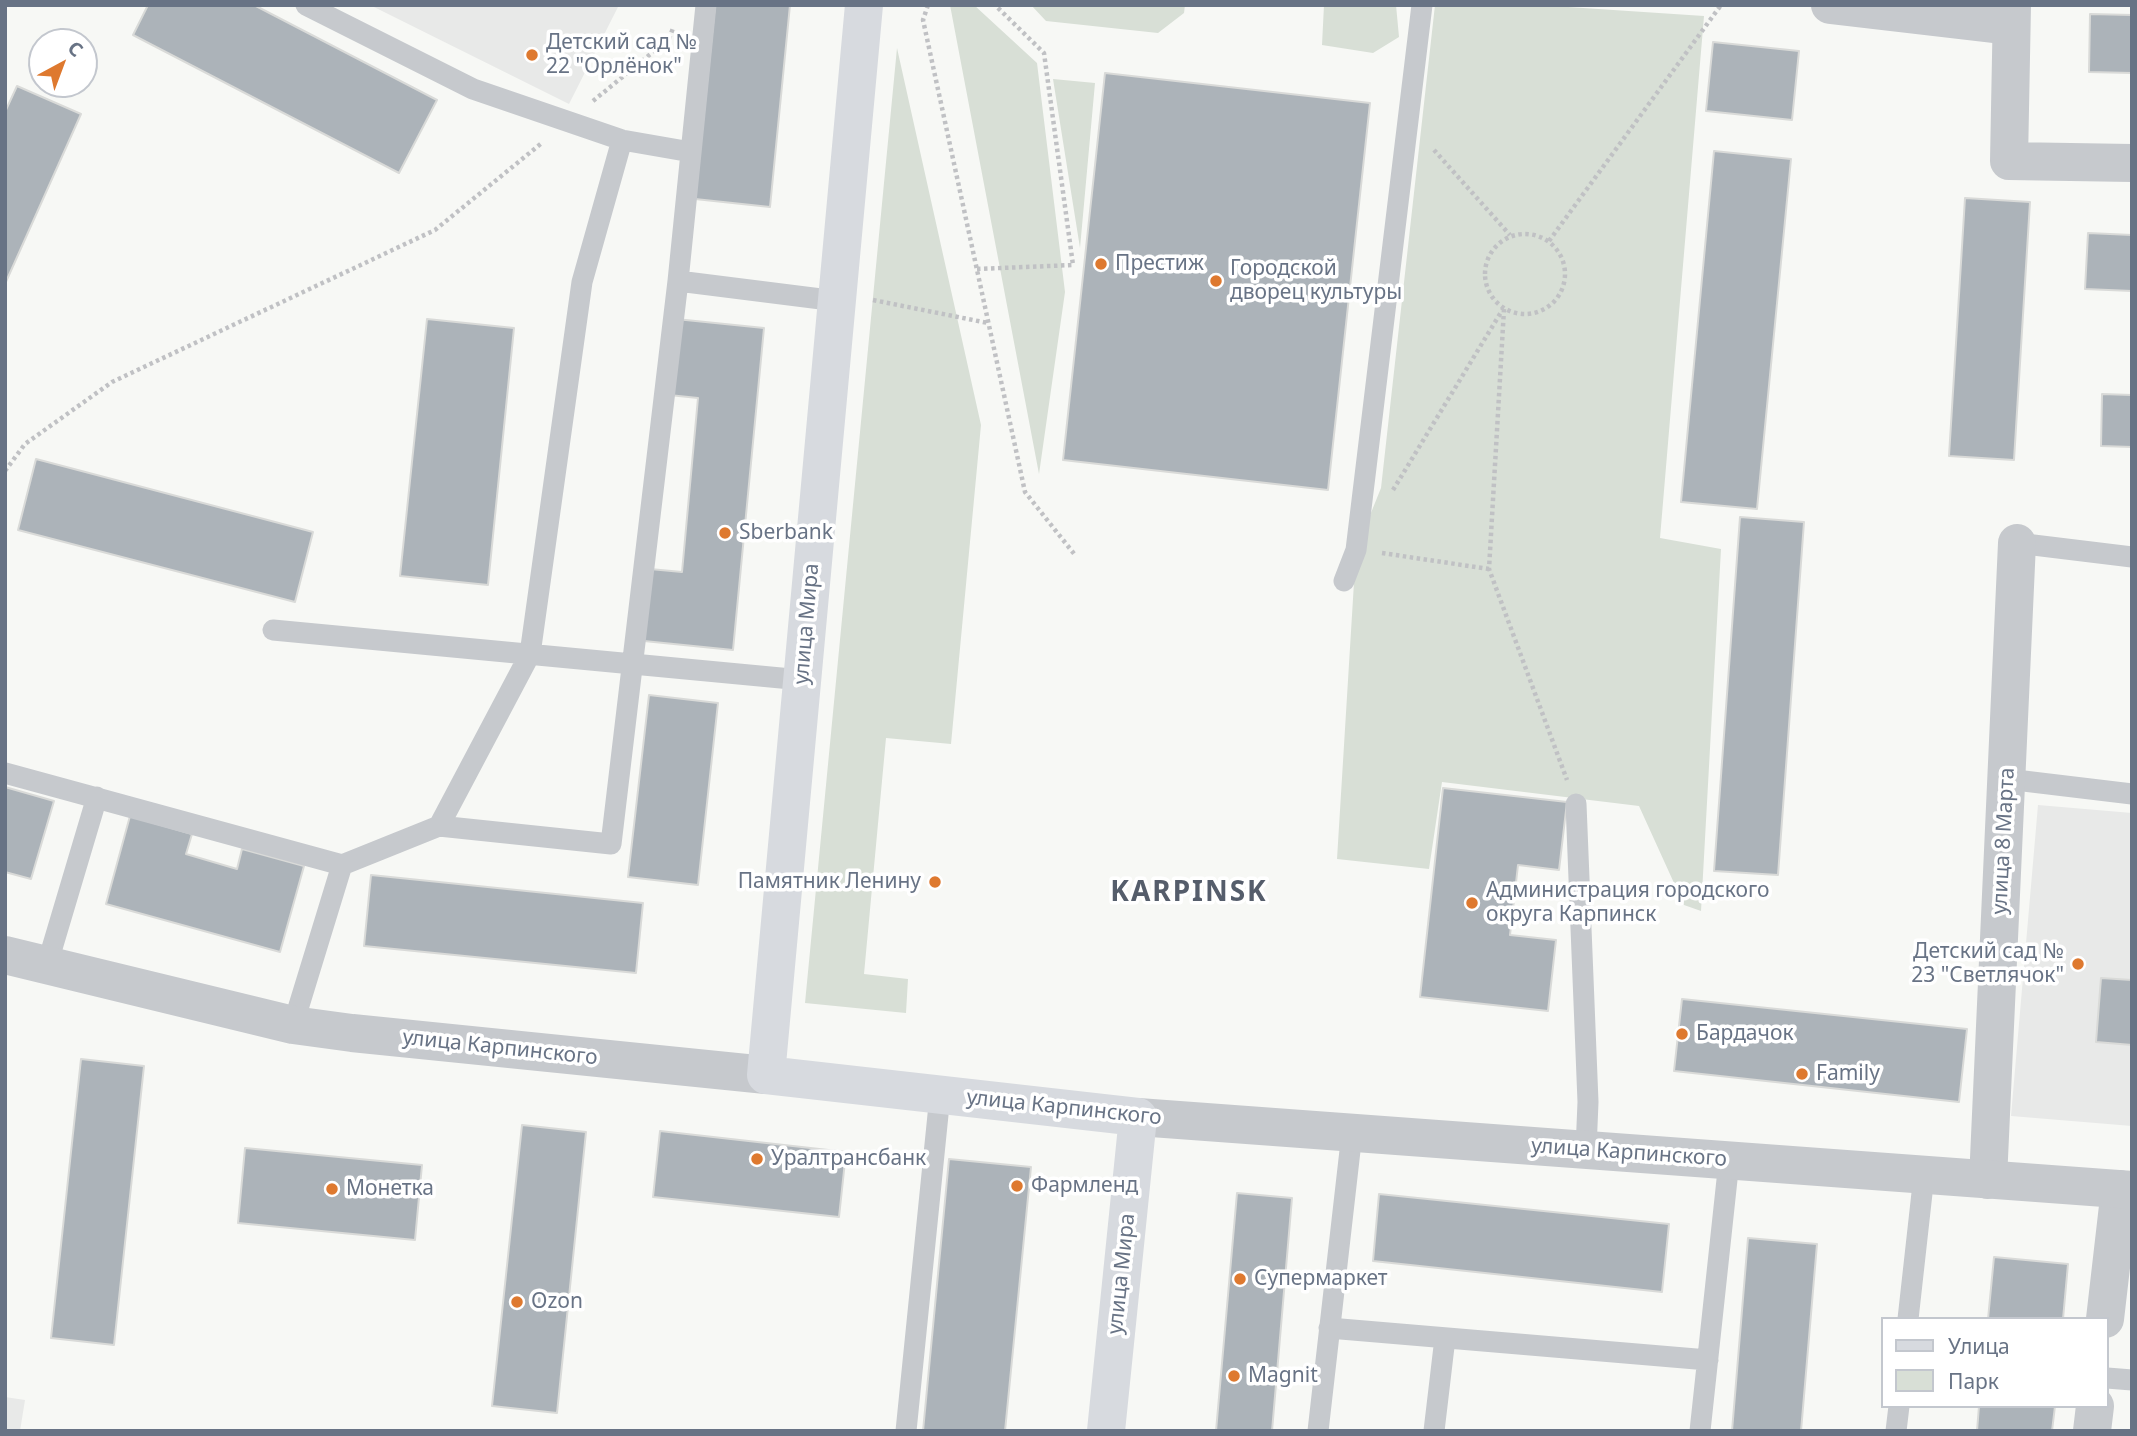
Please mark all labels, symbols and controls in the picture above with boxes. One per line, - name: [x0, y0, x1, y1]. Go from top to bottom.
- north arrow: [28, 28, 98, 98]
- place label: Детский сад № 22 "Орлёнок": [546, 30, 697, 80]
- text: С: [62, 35, 89, 62]
- marker: Детский сад № 22 "Орлёнок": [524, 47, 540, 63]
- place label: Престиж: [1115, 251, 1204, 277]
- marker: Престиж: [1093, 256, 1109, 272]
- place label: Городской дворец культуры: [1230, 256, 1402, 306]
- marker: Городской дворец культуры: [1208, 273, 1224, 289]
- place label: Sberbank: [739, 520, 833, 546]
- marker: Sberbank: [717, 525, 733, 541]
- street label: улица Мира: [789, 562, 825, 686]
- street label: улица 8 Марта: [1988, 767, 2020, 915]
- place label: Памятник Ленину: [738, 869, 921, 895]
- marker: Памятник Ленину: [927, 874, 943, 890]
- district label: KARPINSK: [1111, 876, 1267, 910]
- place label: Администрация городского округа Карпинск: [1486, 878, 1770, 928]
- marker: Администрация городского округа Карпинск: [1464, 895, 1480, 911]
- place label: Детский сад № 23 "Светлячок": [1911, 939, 2064, 989]
- marker: Детский сад № 23 "Светлячок": [2070, 956, 2086, 972]
- place label: Бардачок: [1696, 1021, 1794, 1047]
- street label: улица Карпинского: [401, 1025, 599, 1071]
- marker: Бардачок: [1674, 1026, 1690, 1042]
- place label: Family: [1816, 1061, 1880, 1087]
- marker: Family: [1794, 1066, 1810, 1082]
- street label: улица Карпинского: [965, 1085, 1163, 1131]
- street label: улица Карпинского: [1530, 1134, 1728, 1172]
- place label: Уралтрансбанк: [771, 1146, 926, 1172]
- marker: Уралтрансбанк: [749, 1151, 765, 1167]
- place label: Фармленд: [1031, 1173, 1138, 1199]
- place label: Монетка: [346, 1176, 434, 1202]
- marker: Фармленд: [1009, 1178, 1025, 1194]
- marker: Монетка: [324, 1181, 340, 1197]
- street label: улица Мира: [1103, 1212, 1141, 1336]
- place label: Супермаркет: [1254, 1266, 1388, 1292]
- marker: Супермаркет: [1232, 1271, 1248, 1287]
- place label: Ozon: [531, 1289, 583, 1315]
- marker: Ozon: [509, 1294, 525, 1310]
- legend: [1882, 1317, 2109, 1408]
- text: Улица: [1948, 1332, 2010, 1360]
- place label: Magnit: [1248, 1363, 1318, 1389]
- text: Парк: [1948, 1367, 1999, 1395]
- marker: Magnit: [1226, 1368, 1242, 1384]

